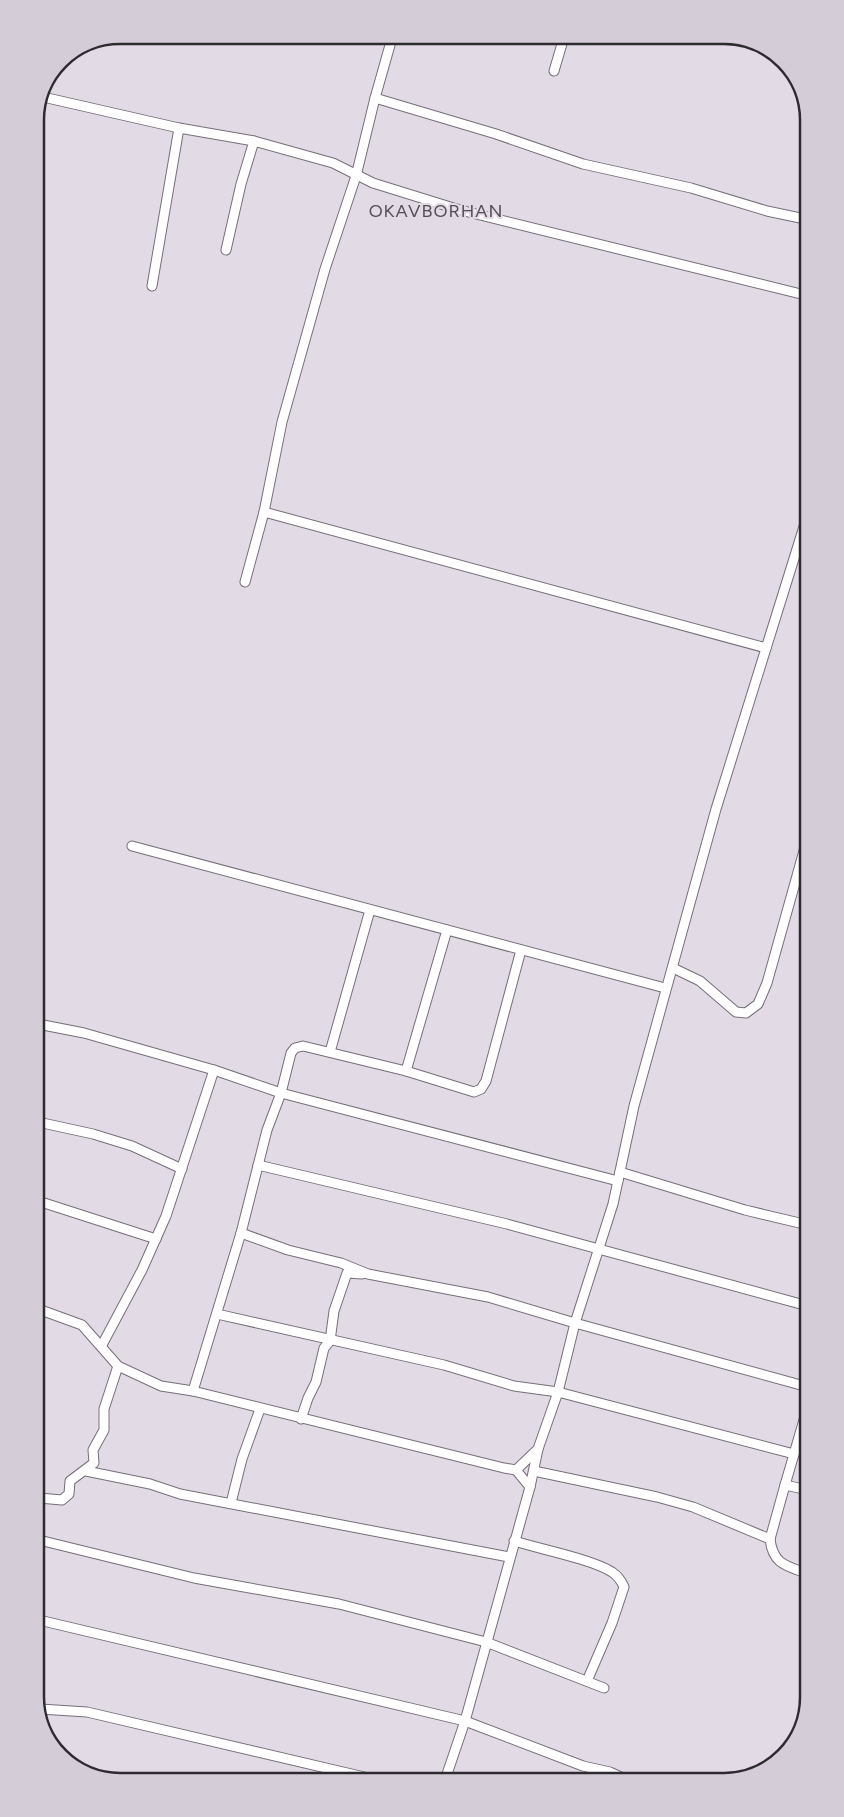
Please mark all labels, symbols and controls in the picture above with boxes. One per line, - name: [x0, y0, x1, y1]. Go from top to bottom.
- district label: OKAVBORHAN: [369, 200, 503, 222]

